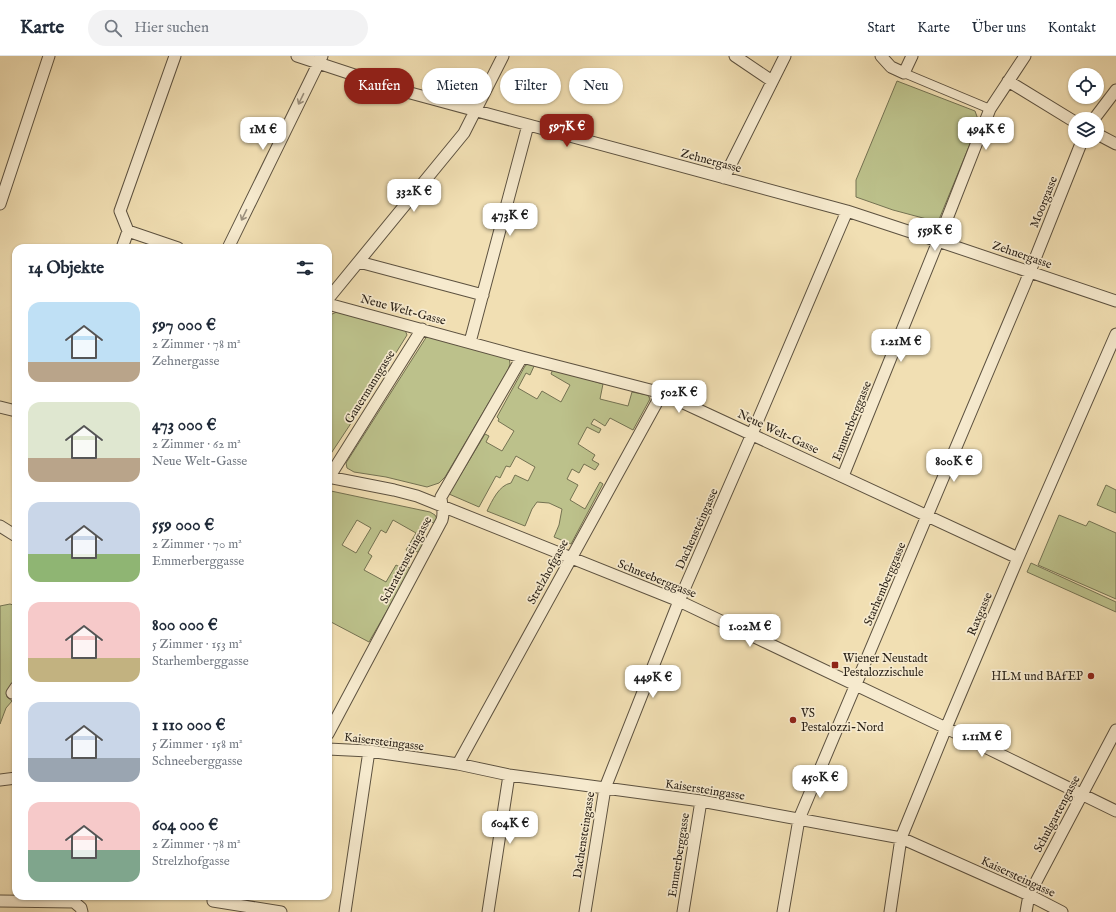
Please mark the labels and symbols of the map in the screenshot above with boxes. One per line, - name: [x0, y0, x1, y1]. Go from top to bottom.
- one-way arrow: [297, 92, 304, 104]
- pin: 597K €: [534, 114, 600, 148]
- pin: 1M €: [239, 117, 287, 151]
- pin: 494K €: [953, 117, 1019, 151]
- street label: Zehnergasse: [679, 146, 743, 176]
- street label: Moorgasse: [1027, 174, 1061, 230]
- pin: 332K €: [381, 179, 447, 213]
- pin: 473K €: [477, 203, 543, 237]
- one-way arrow: [240, 209, 247, 221]
- pin: 559K €: [902, 218, 968, 252]
- street label: Zehnergasse: [990, 238, 1054, 272]
- street label: Neue Welt-Gasse: [359, 291, 448, 329]
- pin: 1.21M €: [864, 329, 938, 363]
- street label: Gauermanngasse: [341, 347, 399, 426]
- street label: Emmerberggasse: [829, 378, 875, 463]
- pin: 502K €: [646, 380, 712, 414]
- street label: Neue Welt-Gasse: [735, 407, 821, 458]
- pin: 800K €: [921, 449, 987, 483]
- street label: Dachensteingasse: [672, 486, 722, 572]
- street label: Schrattensteingasse: [377, 513, 436, 606]
- street label: Strelzhofgasse: [524, 537, 572, 607]
- street label: Starhemberggasse: [861, 539, 910, 628]
- street label: Schneeberggasse: [615, 556, 699, 602]
- street label: Raxgasse: [964, 590, 996, 638]
- pin: 1.02M €: [713, 614, 787, 648]
- place label: Wiener Neustadt Pestalozzischule: [843, 651, 928, 680]
- marker: Wiener Neustadt Pestalozzischule: [830, 660, 840, 670]
- pin: 449K €: [620, 665, 686, 699]
- place label: HLM und BAfEP: [991, 669, 1083, 684]
- marker: HLM und BAfEP: [1086, 671, 1096, 681]
- place label: VS Pestalozzi-Nord: [800, 706, 884, 735]
- marker: VS Pestalozzi-Nord: [788, 715, 798, 725]
- pin: 1.11M €: [945, 724, 1019, 758]
- street label: Kaisersteingasse: [343, 730, 425, 754]
- pin: 450K €: [787, 765, 853, 799]
- street label: Schulgartengasse: [1030, 773, 1084, 855]
- street label: Kaisersteingasse: [664, 776, 746, 804]
- street label: Dachensteingasse: [570, 790, 598, 879]
- pin: 604K €: [477, 811, 543, 845]
- street label: Emmerberggasse: [665, 811, 693, 898]
- street label: Kaisersteingasse: [978, 853, 1058, 901]

